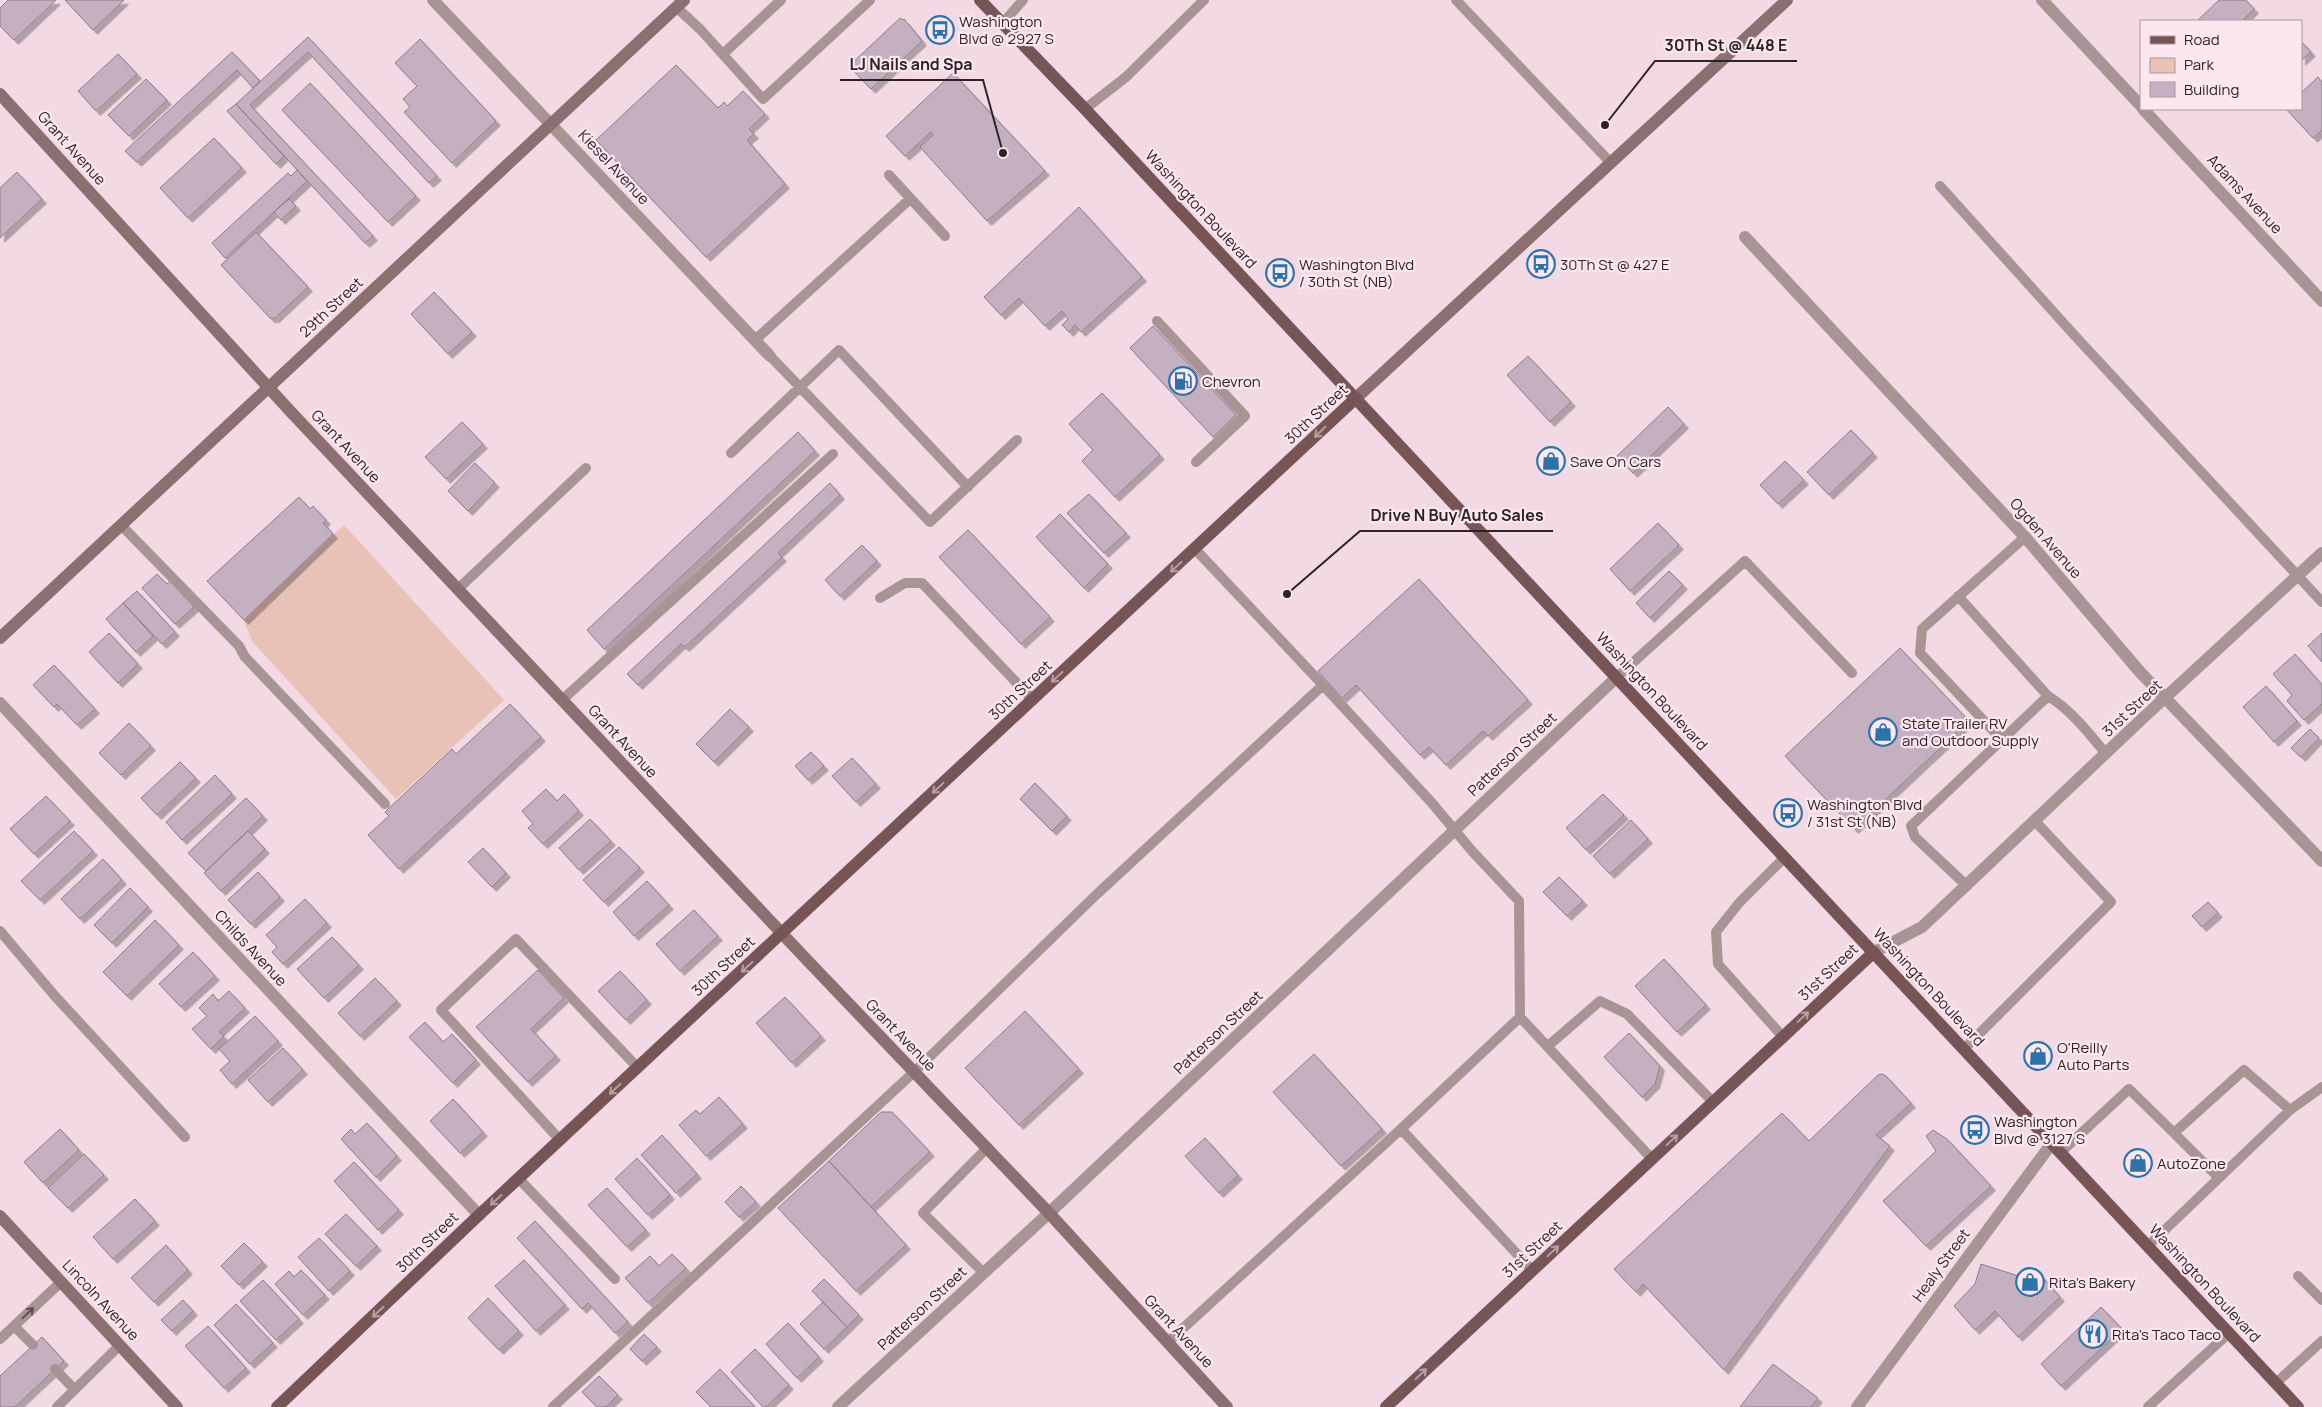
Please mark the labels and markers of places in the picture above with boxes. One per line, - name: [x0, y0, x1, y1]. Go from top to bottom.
- place label: Washington Blvd @ 2927 S: [959, 11, 1054, 49]
- bus stop icon: Washington Blvd @ 2927 S: [925, 15, 955, 45]
- callout: 30Th St @ 448 E: [1655, 30, 1797, 61]
- callout: LJ Nails and Spa: [840, 49, 983, 80]
- bus stop icon: 30Th St @ 427 E: [1526, 249, 1556, 279]
- place label: Washington Blvd / 30th St (NB): [1299, 254, 1414, 292]
- place label: 30Th St @ 427 E: [1560, 254, 1670, 275]
- bus stop icon: Washington Blvd / 30th St (NB): [1265, 258, 1295, 288]
- fuel station icon: Chevron: [1168, 366, 1198, 396]
- place label: Chevron: [1202, 371, 1261, 392]
- shop icon: Save On Cars: [1536, 446, 1566, 476]
- place label: Save On Cars: [1570, 451, 1661, 472]
- callout: Drive N Buy Auto Sales: [1360, 500, 1553, 531]
- place label: State Trailer RV and Outdoor Supply: [1902, 713, 2039, 751]
- shop icon: State Trailer RV and Outdoor Supply: [1868, 717, 1898, 747]
- place label: Washington Blvd / 31st St (NB): [1807, 794, 1922, 832]
- bus stop icon: Washington Blvd / 31st St (NB): [1773, 798, 1803, 828]
- place label: O'Reilly Auto Parts: [2057, 1037, 2129, 1075]
- shop icon: O'Reilly Auto Parts: [2023, 1041, 2053, 1071]
- place label: Washington Blvd @ 3127 S: [1994, 1111, 2085, 1149]
- bus stop icon: Washington Blvd @ 3127 S: [1960, 1115, 1990, 1145]
- shop icon: AutoZone: [2123, 1148, 2153, 1178]
- place label: AutoZone: [2157, 1153, 2226, 1174]
- shop icon: Rita's Bakery: [2015, 1267, 2045, 1297]
- place label: Rita's Bakery: [2049, 1272, 2136, 1293]
- restaurant icon: Rita's Taco Taco: [2078, 1319, 2108, 1349]
- place label: Rita's Taco Taco: [2112, 1324, 2221, 1345]

